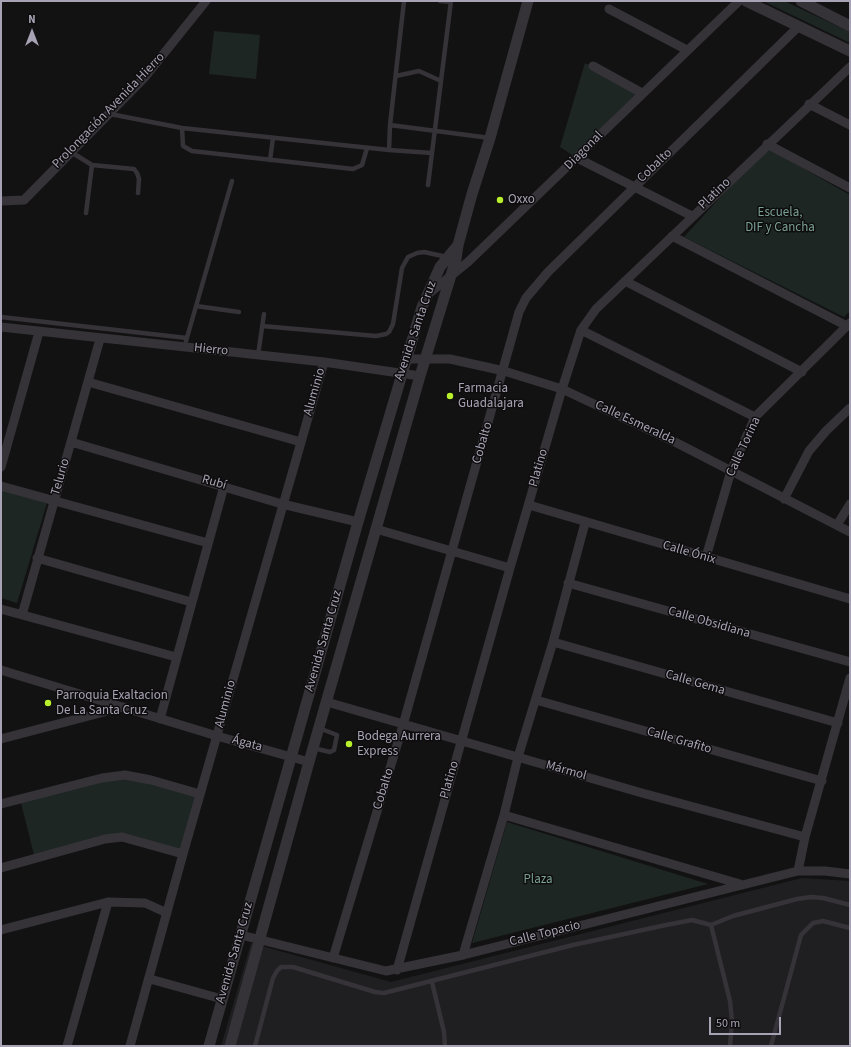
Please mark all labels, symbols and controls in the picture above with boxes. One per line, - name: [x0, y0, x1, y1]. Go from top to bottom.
- north arrow: [12, 12, 52, 52]
- text: N: [28, 12, 36, 27]
- street label: Prolongación Avenida Hierro: [49, 50, 169, 172]
- street label: Diagonal: [561, 128, 607, 174]
- street label: Cobalto: [634, 146, 676, 186]
- street label: Platino: [696, 175, 734, 213]
- place label: Oxxo: [508, 192, 535, 208]
- marker: Oxxo: [495, 195, 505, 205]
- park label: Escuela, DIF y Cancha: [745, 205, 815, 236]
- street label: Avenida Santa Cruz: [392, 279, 440, 383]
- street label: Hierro: [193, 340, 229, 360]
- street label: Aluminio: [301, 366, 329, 418]
- place label: Farmacia Guadalajara: [458, 381, 524, 412]
- marker: Farmacia Guadalajara: [445, 391, 455, 401]
- street label: Calle Esmeralda: [592, 398, 678, 448]
- street label: Calle Torina: [723, 415, 765, 479]
- street label: Cobalto: [470, 420, 496, 466]
- street label: Platino: [526, 447, 552, 489]
- street label: Telurio: [48, 457, 74, 497]
- street label: Rubí: [200, 472, 228, 494]
- street label: Calle Ónix: [661, 538, 717, 568]
- street label: Avenida Santa Cruz: [302, 589, 346, 693]
- street label: Calle Obsidiana: [666, 604, 752, 642]
- street label: Calle Gema: [663, 667, 727, 699]
- street label: Aluminio: [212, 678, 240, 730]
- place label: Parroquia Exaltacion De La Santa Cruz: [56, 688, 168, 719]
- marker: Parroquia Exaltacion De La Santa Cruz: [43, 698, 53, 708]
- street label: Calle Grafito: [645, 724, 713, 758]
- place label: Bodega Aurrera Express: [357, 729, 441, 760]
- street label: Ágata: [230, 733, 264, 755]
- marker: Bodega Aurrera Express: [344, 739, 354, 749]
- street label: Mármol: [544, 758, 588, 784]
- street label: Platino: [437, 759, 463, 801]
- street label: Cobalto: [370, 766, 398, 812]
- park label: Plaza: [523, 872, 553, 888]
- street label: Avenida Santa Cruz: [213, 901, 257, 1005]
- street label: Calle Topacio: [508, 918, 582, 950]
- scale bar: [711, 1009, 783, 1035]
- text: 50 m: [716, 1015, 740, 1032]

